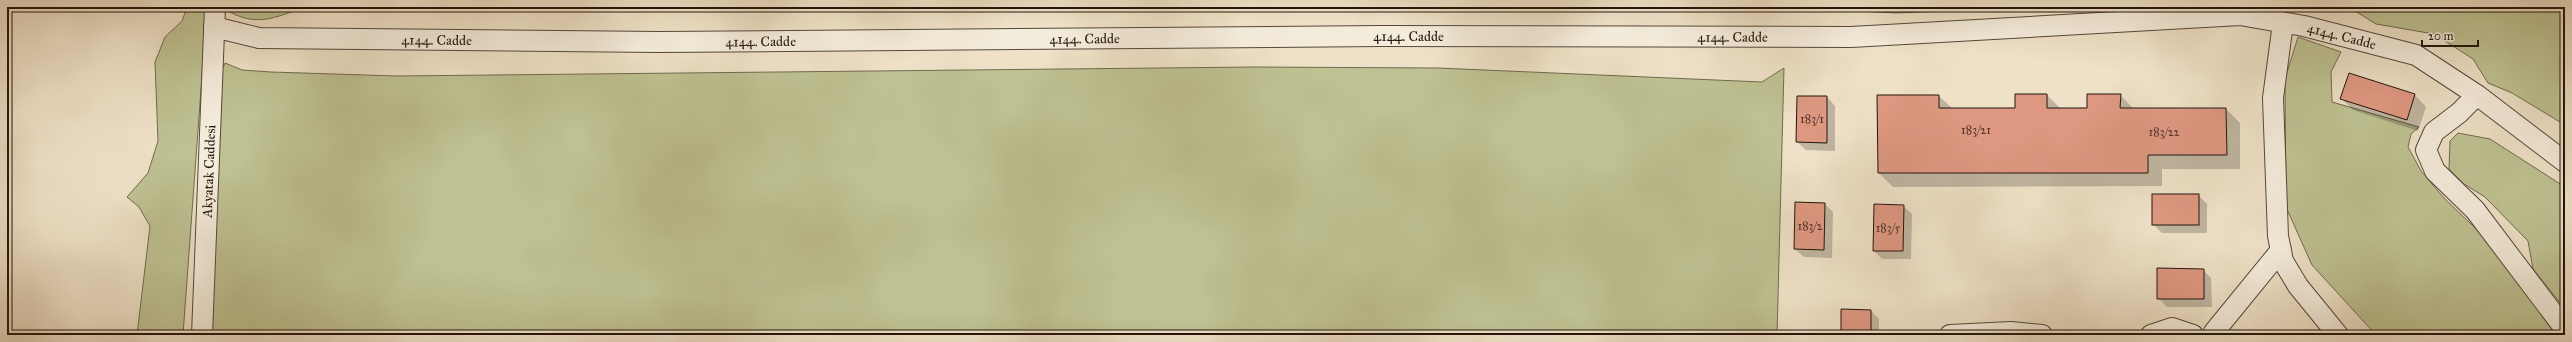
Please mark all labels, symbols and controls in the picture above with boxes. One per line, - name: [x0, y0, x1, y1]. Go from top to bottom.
- street label: 4144. Cadde: [2305, 19, 2378, 53]
- scale bar: [2422, 22, 2478, 48]
- street label: 4144. Cadde: [1373, 28, 1444, 45]
- street label: 4144. Cadde: [1697, 29, 1768, 46]
- text: 20 m: [2428, 29, 2454, 43]
- street label: 4144. Cadde: [1049, 30, 1120, 48]
- street label: 4144. Cadde: [401, 31, 472, 49]
- street label: 4144. Cadde: [725, 33, 796, 50]
- house number: 183/1: [1800, 112, 1824, 126]
- house number: 183/21: [1961, 123, 1991, 137]
- street label: Akyatak Caddesi: [199, 124, 219, 219]
- house number: 183/22: [2149, 125, 2180, 139]
- house number: 183/2: [1797, 219, 1823, 233]
- house number: 183/5: [1876, 221, 1901, 235]

